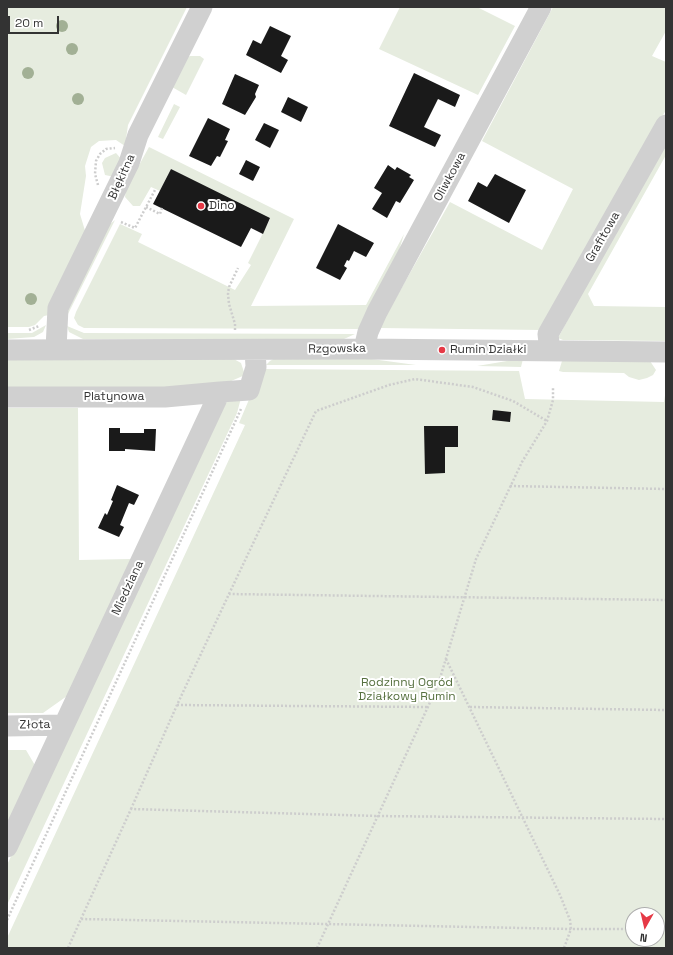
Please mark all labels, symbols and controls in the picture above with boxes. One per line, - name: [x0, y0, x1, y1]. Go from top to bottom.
- scale bar: [10, 8, 61, 34]
- text: 20 m: [15, 15, 43, 31]
- street label: Oliwkowa: [431, 150, 469, 204]
- street label: Błękitna: [106, 152, 138, 202]
- place label: Dino: [209, 199, 235, 213]
- marker: Dino: [196, 201, 206, 211]
- street label: Grafitowa: [583, 209, 623, 265]
- street label: Rzgowska: [308, 341, 366, 357]
- place label: Rumin Działki: [450, 343, 526, 357]
- marker: Rumin Działki: [437, 345, 447, 355]
- street label: Platynowa: [84, 390, 144, 404]
- street label: Miedziana: [109, 558, 147, 618]
- park label: Rodzinny Ogród Działkowy Rumin: [358, 676, 456, 704]
- street label: Złota: [19, 718, 51, 732]
- north arrow: [625, 907, 665, 947]
- text: N: [639, 930, 648, 945]

